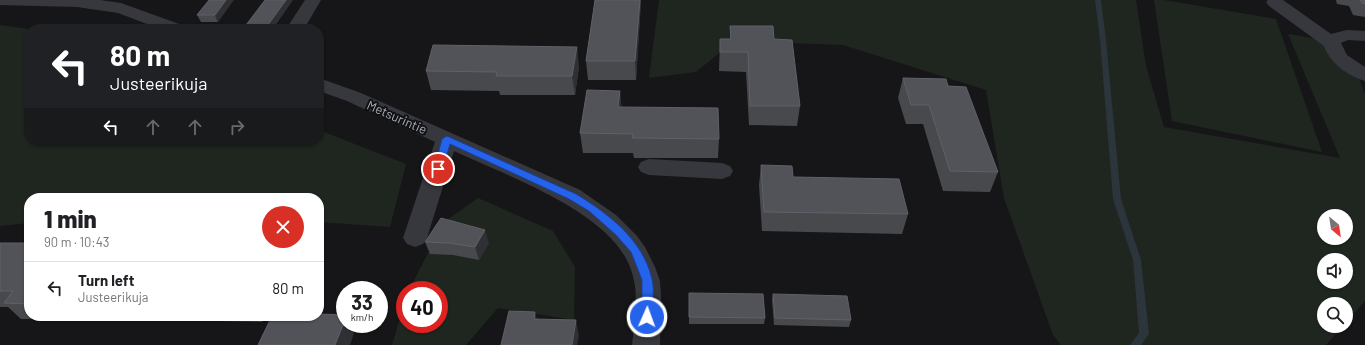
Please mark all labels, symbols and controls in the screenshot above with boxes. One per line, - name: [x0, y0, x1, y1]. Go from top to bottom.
- text: 80 m: [110, 38, 170, 72]
- icon: left: [44, 40, 96, 92]
- text: Justeerikuja: [110, 72, 208, 94]
- street label: Metsurintie: [364, 97, 430, 137]
- icon: left: [100, 116, 122, 138]
- icon: ahead: [142, 116, 164, 138]
- icon: ahead: [184, 116, 206, 138]
- icon: right: [226, 116, 248, 138]
- pin: [421, 152, 455, 186]
- icon: arrive: [427, 158, 449, 180]
- text: 1 min: [44, 204, 97, 233]
- button: close: [262, 206, 304, 248]
- north arrow: [1317, 209, 1353, 245]
- map controls: [1317, 209, 1353, 333]
- text: 90 m · 10:43: [44, 234, 110, 250]
- button: sound: [1317, 253, 1353, 289]
- text: Turn left: [78, 271, 134, 289]
- icon: left: [44, 277, 66, 299]
- text: 80 m: [272, 279, 304, 297]
- speed limit sign: 40: [396, 281, 448, 333]
- text: Justeerikuja: [78, 289, 148, 305]
- text: 33: [351, 290, 373, 314]
- position arrow: [626, 296, 668, 338]
- button: search: [1317, 297, 1353, 333]
- text: km/h: [351, 311, 373, 323]

